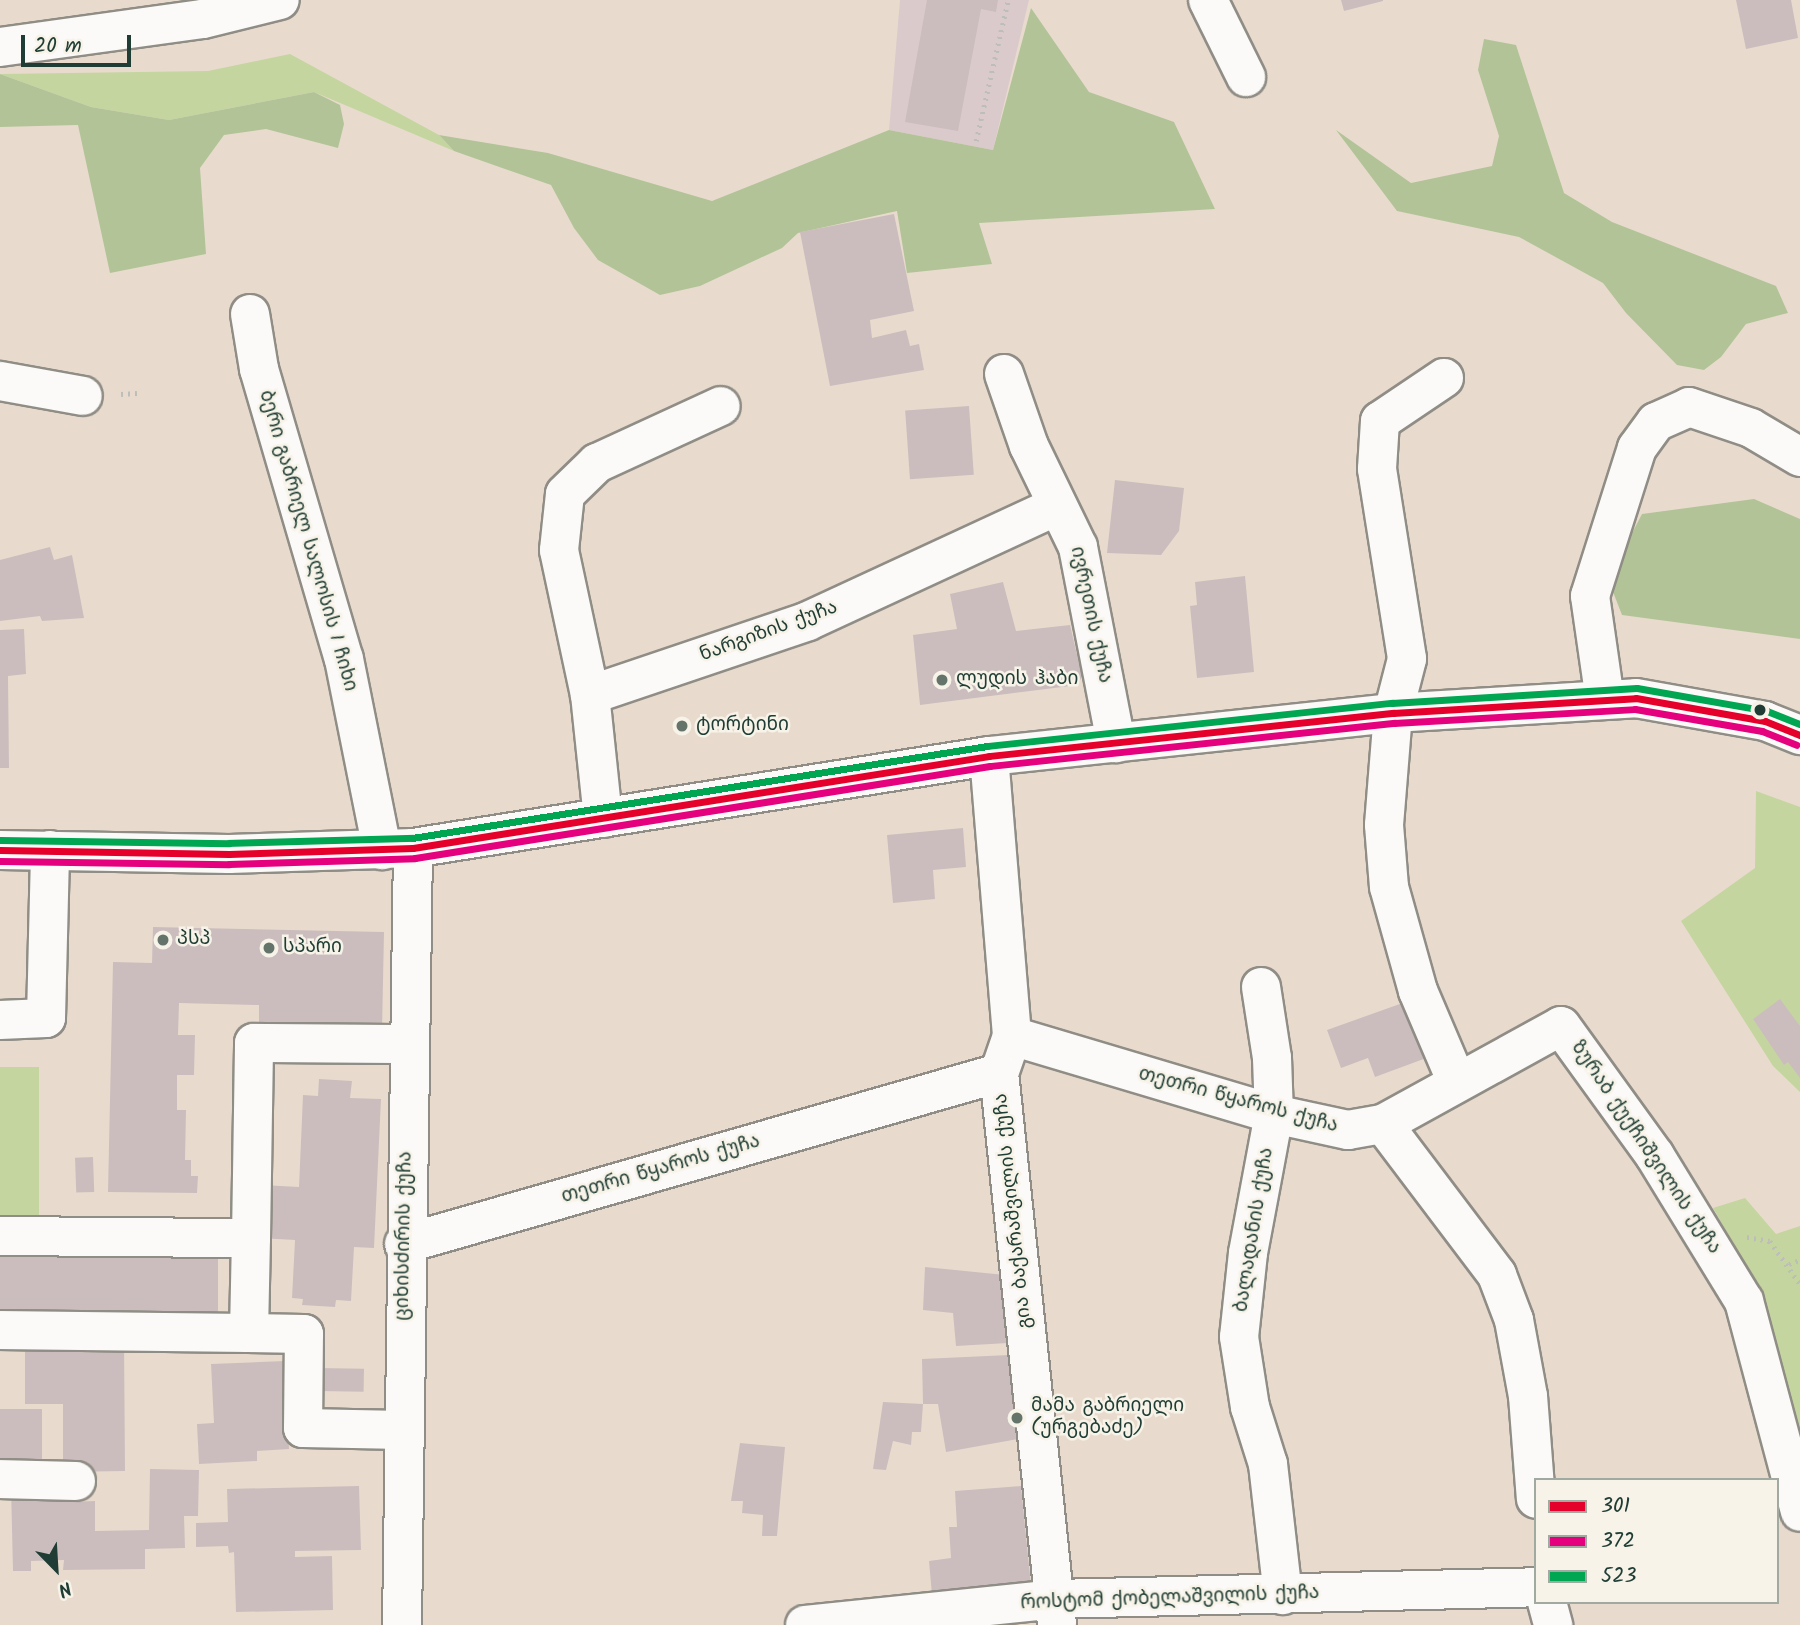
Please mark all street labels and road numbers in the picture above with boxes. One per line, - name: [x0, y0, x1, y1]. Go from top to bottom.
- street label: ბერი გაბრიელ სალოსის I ჩიხი: [253, 388, 361, 694]
- street label: ივრეთის ქუჩა: [1064, 545, 1116, 685]
- street label: ნარგიზის ქუჩა: [697, 597, 841, 667]
- street label: ზურაბ ქუქჩიშვილის ქუჩა: [1565, 1037, 1725, 1259]
- street label: თეთრი წყაროს ქუჩა: [1136, 1063, 1340, 1139]
- street label: გია ბაქარაშვილის ქუჩა: [990, 1092, 1038, 1330]
- street label: თეთრი წყაროს ქუჩა: [559, 1131, 763, 1209]
- street label: ბალადანის ქუჩა: [1231, 1146, 1279, 1314]
- street label: ციხისძირის ქუჩა: [392, 1151, 418, 1321]
- street label: როსტომ ქობელაშვილის ქუჩა: [1020, 1582, 1320, 1616]

